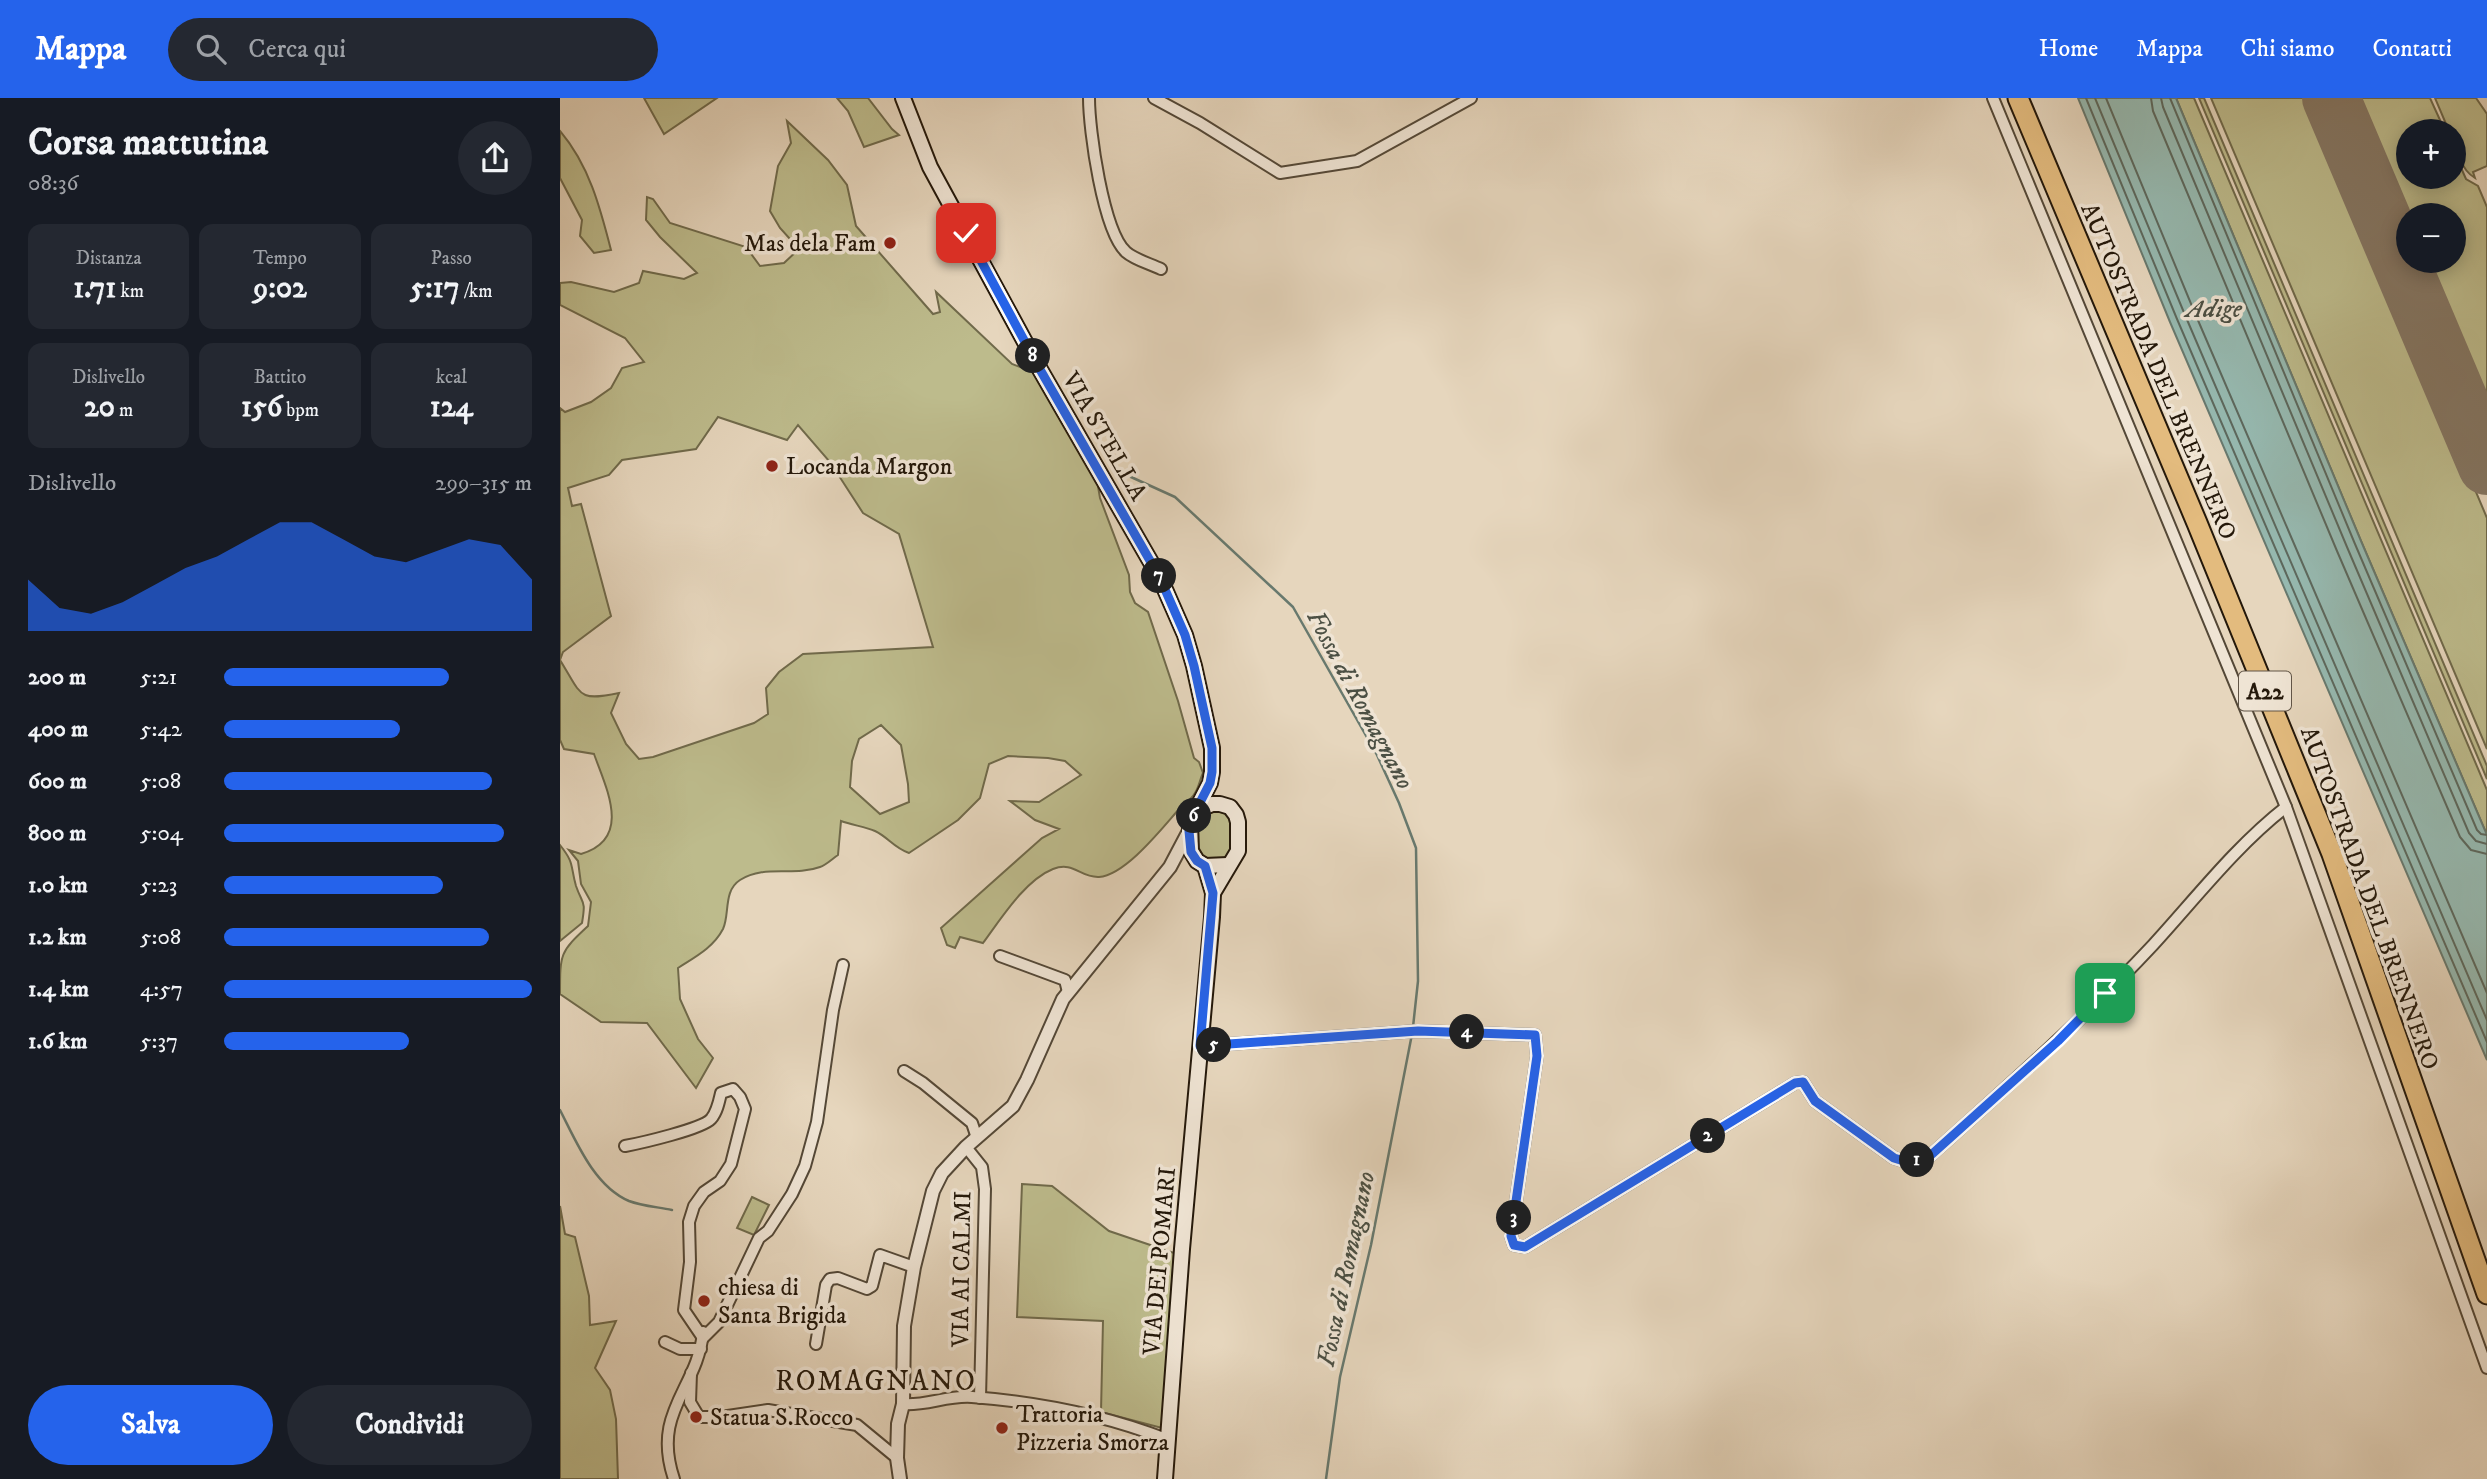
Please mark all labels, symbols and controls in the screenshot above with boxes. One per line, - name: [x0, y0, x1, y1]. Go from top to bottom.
- search box: [168, 18, 658, 81]
- text: Mappa: [35, 29, 126, 70]
- icon: search: [192, 30, 230, 68]
- text: Cerca qui: [248, 33, 346, 66]
- text: Home: [2039, 34, 2098, 64]
- text: Mappa: [2136, 34, 2203, 64]
- text: Chi siamo: [2241, 34, 2335, 64]
- text: Contatti: [2373, 34, 2452, 64]
- text: Corsa mattutina: [28, 119, 268, 167]
- map controls: [2396, 119, 2466, 273]
- button: +: [2396, 119, 2466, 189]
- button: share: [458, 121, 532, 195]
- text: 08:36: [28, 169, 78, 198]
- street label: AUTOSTRADA DEL BRENNERO: [2073, 199, 2243, 544]
- pin: [936, 203, 996, 263]
- button: −: [2396, 203, 2466, 273]
- icon: check: [947, 214, 985, 252]
- place label: Mas dela Fam: [744, 229, 876, 259]
- marker: Mas dela Fam: [882, 235, 898, 251]
- text: Distanza: [76, 247, 142, 270]
- text: Tempo: [253, 247, 307, 270]
- text: Passo: [431, 247, 472, 270]
- text: 1.71: [73, 270, 116, 307]
- text: 9:02: [253, 270, 307, 307]
- text: 5:17: [410, 270, 460, 307]
- text: km: [116, 280, 144, 303]
- text: /km: [460, 280, 493, 303]
- water label: Adige: [2183, 293, 2243, 326]
- pin: 8: [1016, 338, 1050, 374]
- text: 8: [1028, 344, 1037, 367]
- text: Dislivello: [72, 366, 145, 389]
- text: Battito: [254, 366, 306, 389]
- text: kcal: [436, 366, 467, 389]
- street label: VIA STELLA: [1055, 366, 1153, 507]
- text: 20: [84, 389, 115, 426]
- text: 156: [241, 389, 282, 426]
- text: 124: [430, 389, 473, 426]
- text: m: [115, 399, 133, 422]
- text: bpm: [282, 399, 319, 422]
- place label: Locanda Margon: [786, 452, 953, 482]
- marker: Locanda Margon: [764, 458, 780, 474]
- text: Dislivello: [28, 469, 116, 498]
- text: 299–315 m: [435, 469, 532, 498]
- pin: 7: [1142, 559, 1176, 594]
- text: 7: [1153, 564, 1164, 587]
- water label: Fossa di Romagnano: [1298, 604, 1421, 795]
- text: 200 m: [28, 663, 86, 692]
- text: 5:21: [140, 663, 177, 692]
- road number: A22: [2239, 671, 2291, 710]
- text: 400 m: [28, 715, 88, 744]
- text: 5:42: [140, 715, 182, 744]
- street label: AUTOSTRADA DEL BRENNERO: [2293, 723, 2445, 1074]
- text: 600 m: [28, 767, 87, 796]
- text: 5:08: [140, 767, 181, 796]
- pin: 6: [1176, 798, 1212, 834]
- text: 6: [1189, 804, 1198, 827]
- text: 800 m: [28, 819, 86, 848]
- text: 5:04: [140, 819, 183, 848]
- text: 1.0 km: [28, 871, 88, 900]
- text: 5:23: [140, 871, 177, 900]
- text: 1.2 km: [28, 923, 87, 952]
- text: 5:08: [140, 923, 181, 952]
- pin: [2075, 963, 2135, 1023]
- icon: arrive: [2086, 974, 2124, 1012]
- text: 1.4 km: [28, 975, 89, 1004]
- text: 4:57: [140, 975, 183, 1004]
- pin: 4: [1450, 1014, 1485, 1049]
- text: 4: [1461, 1020, 1472, 1043]
- text: 1.6 km: [28, 1027, 87, 1056]
- text: 5:37: [140, 1027, 178, 1056]
- pin: 5: [1196, 1028, 1232, 1062]
- text: 5: [1209, 1033, 1218, 1056]
- pin: 2: [1690, 1118, 1726, 1154]
- text: 2: [1703, 1124, 1712, 1147]
- pin: 1: [1900, 1142, 1934, 1178]
- text: 1: [1913, 1148, 1920, 1171]
- street label: VIA DEI POMARI: [1137, 1166, 1183, 1357]
- water label: Fossa di Romagnano: [1310, 1169, 1383, 1370]
- street label: VIA AI CALMI: [946, 1191, 978, 1348]
- pin: 3: [1496, 1200, 1532, 1236]
- text: 3: [1510, 1206, 1517, 1229]
- place label: chiesa di Santa Brigida: [718, 1273, 847, 1331]
- marker: chiesa di Santa Brigida: [696, 1293, 712, 1309]
- district label: ROMAGNANO: [775, 1364, 977, 1399]
- button: Salva: [28, 1385, 273, 1465]
- button: Condividi: [287, 1385, 532, 1465]
- place label: Trattoria Pizzeria Smorza: [1016, 1400, 1170, 1458]
- place label: Statua S.Rocco: [710, 1403, 853, 1433]
- marker: Statua S.Rocco: [688, 1409, 704, 1425]
- marker: Trattoria Pizzeria Smorza: [994, 1420, 1010, 1436]

